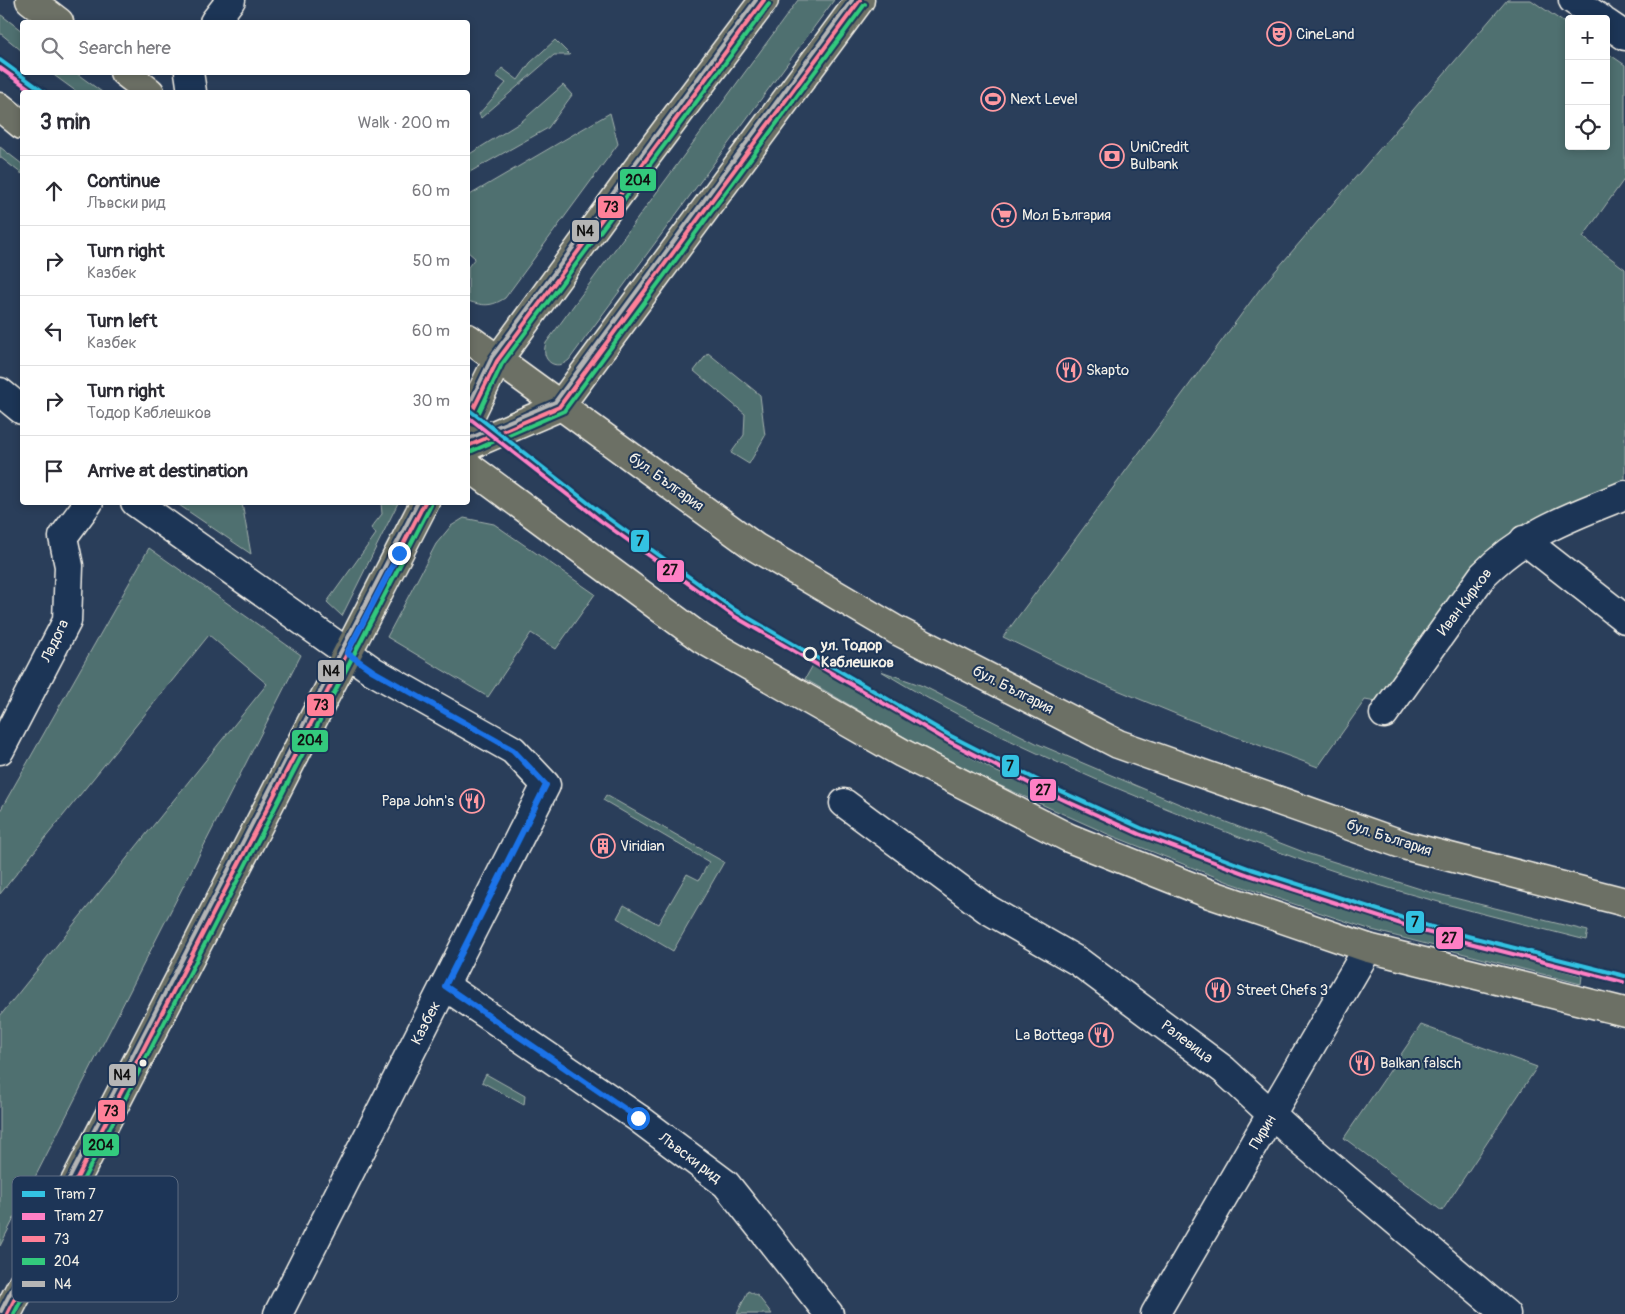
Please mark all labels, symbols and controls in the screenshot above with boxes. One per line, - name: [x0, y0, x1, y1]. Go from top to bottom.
- map controls: [1565, 15, 1610, 150]
- button: +: [1565, 15, 1610, 60]
- search box: [20, 20, 470, 75]
- theatre icon: CineLand: [1266, 21, 1292, 47]
- place label: CineLand: [1296, 25, 1355, 44]
- icon: search: [38, 34, 66, 62]
- text: Search here: [78, 36, 171, 60]
- button: −: [1565, 60, 1610, 105]
- sports icon: Next Level: [980, 86, 1006, 112]
- place label: Next Level: [1010, 90, 1078, 109]
- button: locate: [1565, 105, 1610, 150]
- text: 3 min: [40, 109, 90, 136]
- text: Walk · 200 m: [358, 113, 450, 133]
- place label: UniCredit Bulbank: [1130, 138, 1190, 174]
- bank icon: UniCredit Bulbank: [1099, 143, 1125, 169]
- line badge: 204: [619, 168, 657, 192]
- text: Continue: [87, 169, 160, 193]
- text: 204: [625, 172, 652, 189]
- icon: ahead: [40, 177, 68, 205]
- text: 60 m: [412, 181, 450, 201]
- text: Лъвски рид: [87, 193, 166, 213]
- line badge: 73: [597, 195, 625, 219]
- text: 73: [603, 199, 619, 216]
- supermarket icon: Мол България: [991, 202, 1017, 228]
- place label: Мол България: [1022, 206, 1111, 225]
- line badge: N4: [571, 219, 600, 243]
- text: N4: [576, 223, 595, 240]
- text: Turn right: [87, 239, 165, 263]
- icon: right: [40, 247, 68, 275]
- text: 50 m: [413, 251, 450, 271]
- text: Казбек: [87, 263, 137, 283]
- text: Turn left: [87, 309, 157, 333]
- icon: left: [40, 317, 68, 345]
- text: 60 m: [412, 321, 450, 341]
- text: Казбек: [87, 333, 137, 353]
- restaurant icon: Skapto: [1056, 357, 1082, 383]
- place label: Skapto: [1086, 361, 1129, 380]
- text: Turn right: [87, 379, 165, 403]
- icon: right: [40, 387, 68, 415]
- text: 30 m: [412, 391, 450, 411]
- text: Тодор Каблешков: [87, 403, 211, 423]
- street label: бул. България: [625, 448, 707, 516]
- icon: arrive: [40, 457, 68, 485]
- text: Arrive at destination: [87, 459, 248, 483]
- line badge: 7: [630, 529, 650, 553]
- text: 7: [636, 533, 644, 550]
- route end: [388, 542, 411, 565]
- line badge: 27: [656, 559, 685, 583]
- text: 27: [662, 562, 678, 579]
- street label: Иван Кирков: [1433, 564, 1497, 640]
- street label: Ладога: [36, 617, 73, 666]
- place label: ул. Тодор Каблешков: [820, 636, 894, 672]
- marker: ул. Тодор Каблешков: [803, 647, 817, 661]
- line badge: N4: [317, 659, 345, 683]
- street label: бул. България: [969, 661, 1057, 719]
- text: N4: [322, 663, 341, 680]
- line badge: 73: [306, 693, 335, 717]
- text: 73: [313, 697, 329, 714]
- line badge: 204: [291, 729, 329, 753]
- text: 204: [297, 732, 324, 749]
- line badge: 7: [1001, 754, 1020, 778]
- text: 7: [1006, 758, 1014, 775]
- line badge: 27: [1029, 778, 1057, 802]
- text: 27: [1035, 782, 1051, 799]
- restaurant icon: Papa John's: [459, 788, 485, 814]
- place label: Papa John's: [382, 792, 454, 811]
- street label: бул. България: [1344, 815, 1434, 861]
- building icon: Viridian: [590, 833, 616, 859]
- place label: Viridian: [620, 837, 665, 856]
- line badge: 7: [1405, 910, 1425, 934]
- text: 7: [1411, 914, 1419, 931]
- line badge: 27: [1435, 926, 1464, 950]
- text: 27: [1441, 930, 1457, 947]
- restaurant icon: Street Chefs 3: [1205, 977, 1231, 1003]
- place label: Street Chefs 3: [1236, 981, 1328, 1000]
- street label: Казбек: [407, 998, 445, 1048]
- street label: Ралевица: [1157, 1016, 1217, 1068]
- restaurant icon: La Bottega: [1088, 1022, 1114, 1048]
- place label: La Bottega: [1015, 1026, 1084, 1045]
- restaurant icon: Balkan falsch: [1349, 1050, 1375, 1076]
- place label: Balkan falsch: [1380, 1054, 1461, 1073]
- unlabelled marker: [138, 1058, 148, 1068]
- line badge: N4: [108, 1063, 137, 1087]
- text: N4: [113, 1067, 132, 1084]
- line badge: 73: [97, 1099, 126, 1123]
- text: 73: [103, 1103, 119, 1120]
- route start: [627, 1107, 650, 1130]
- street label: Пирин: [1245, 1111, 1281, 1153]
- street label: Лъвски рид: [654, 1128, 725, 1188]
- line badge: 204: [82, 1133, 120, 1157]
- text: 204: [88, 1137, 115, 1154]
- legend: [12, 1176, 178, 1302]
- text: Tram 7: [54, 1186, 96, 1203]
- text: Tram 27: [54, 1208, 104, 1225]
- text: 73: [54, 1231, 69, 1248]
- text: 204: [54, 1253, 80, 1270]
- text: N4: [54, 1276, 72, 1293]

